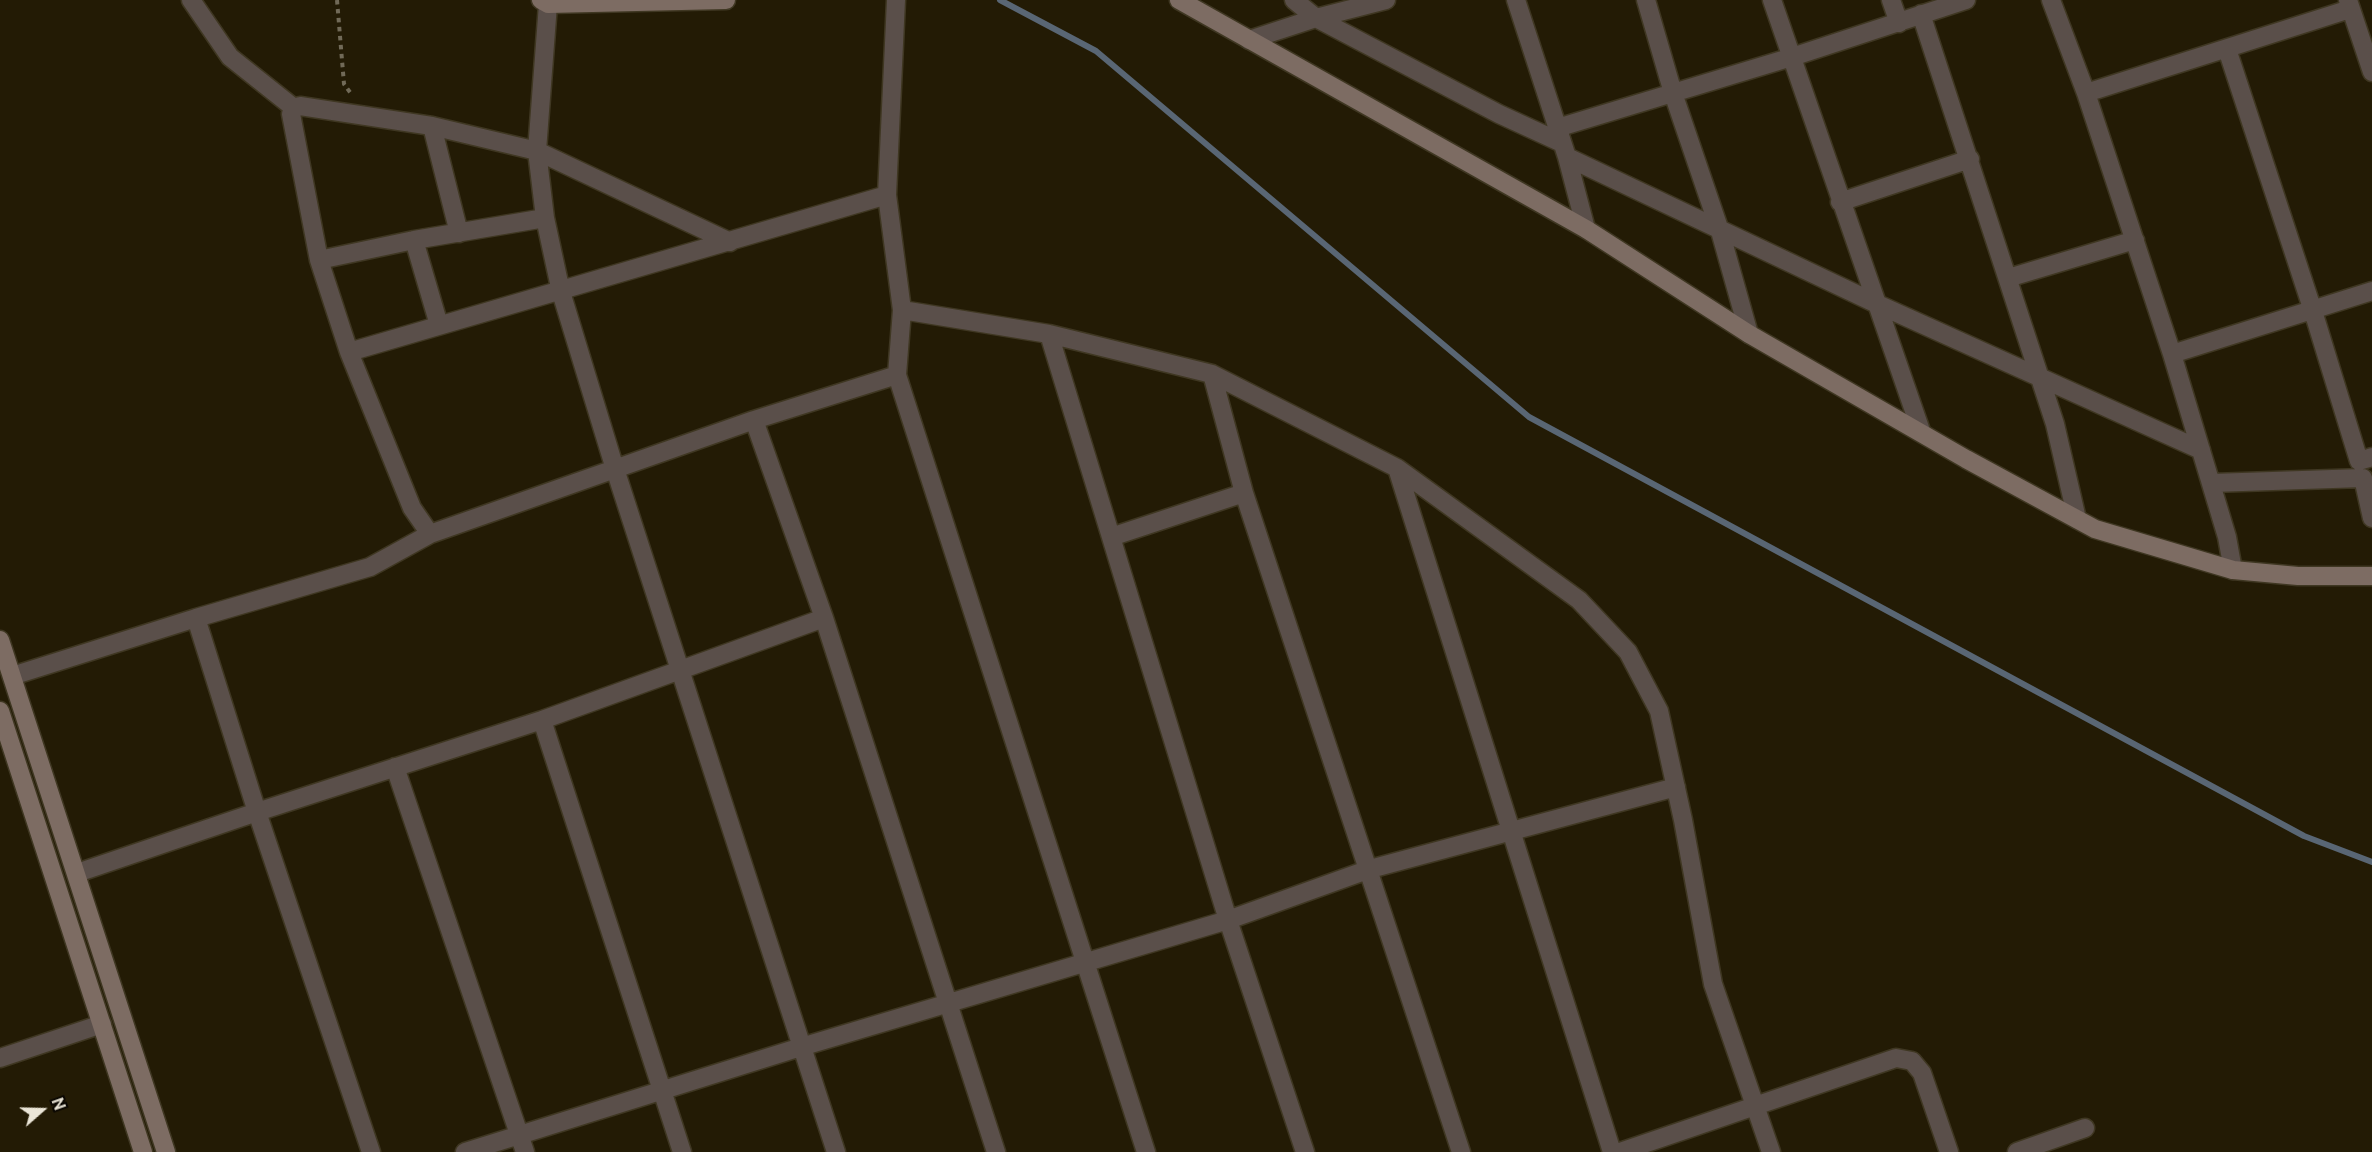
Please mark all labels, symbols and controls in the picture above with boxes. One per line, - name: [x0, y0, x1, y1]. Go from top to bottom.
- north arrow: [12, 1080, 72, 1140]
- text: N: [48, 1095, 69, 1113]

